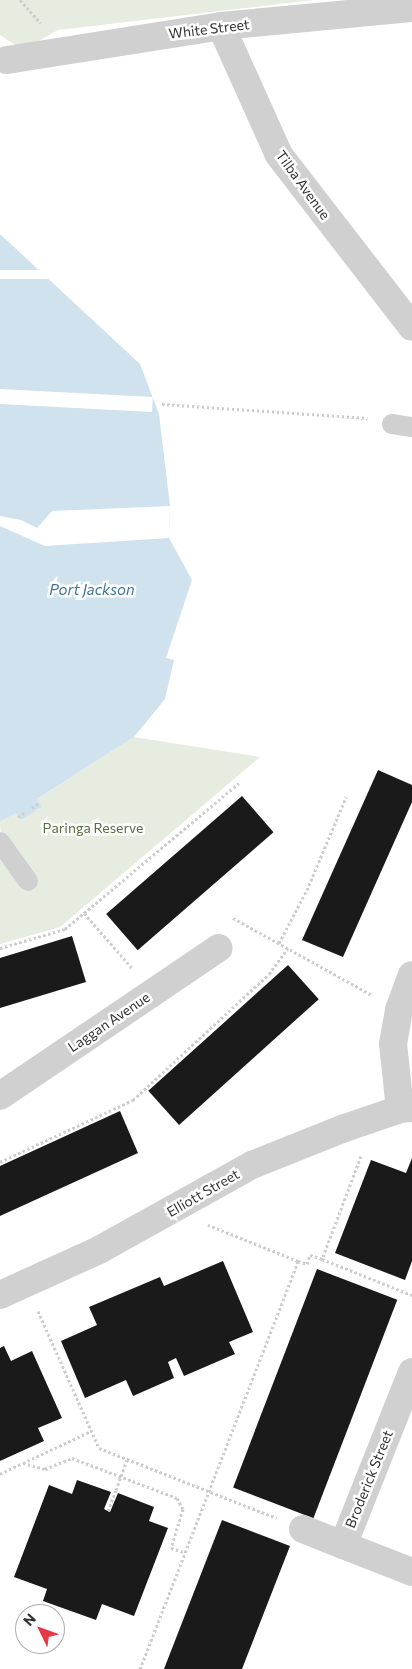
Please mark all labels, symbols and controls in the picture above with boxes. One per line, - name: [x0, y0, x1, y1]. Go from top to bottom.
- street label: White Street: [168, 16, 250, 42]
- street label: Tilba Avenue: [272, 147, 334, 223]
- water label: Port Jackson: [49, 581, 135, 599]
- park label: Paringa Reserve: [43, 820, 143, 836]
- street label: Laggan Avenue: [65, 988, 153, 1056]
- street label: Elliott Street: [164, 1165, 242, 1221]
- street label: Broderick Street: [342, 1428, 396, 1530]
- north arrow: [15, 1604, 65, 1654]
- text: N: [19, 1610, 39, 1629]

